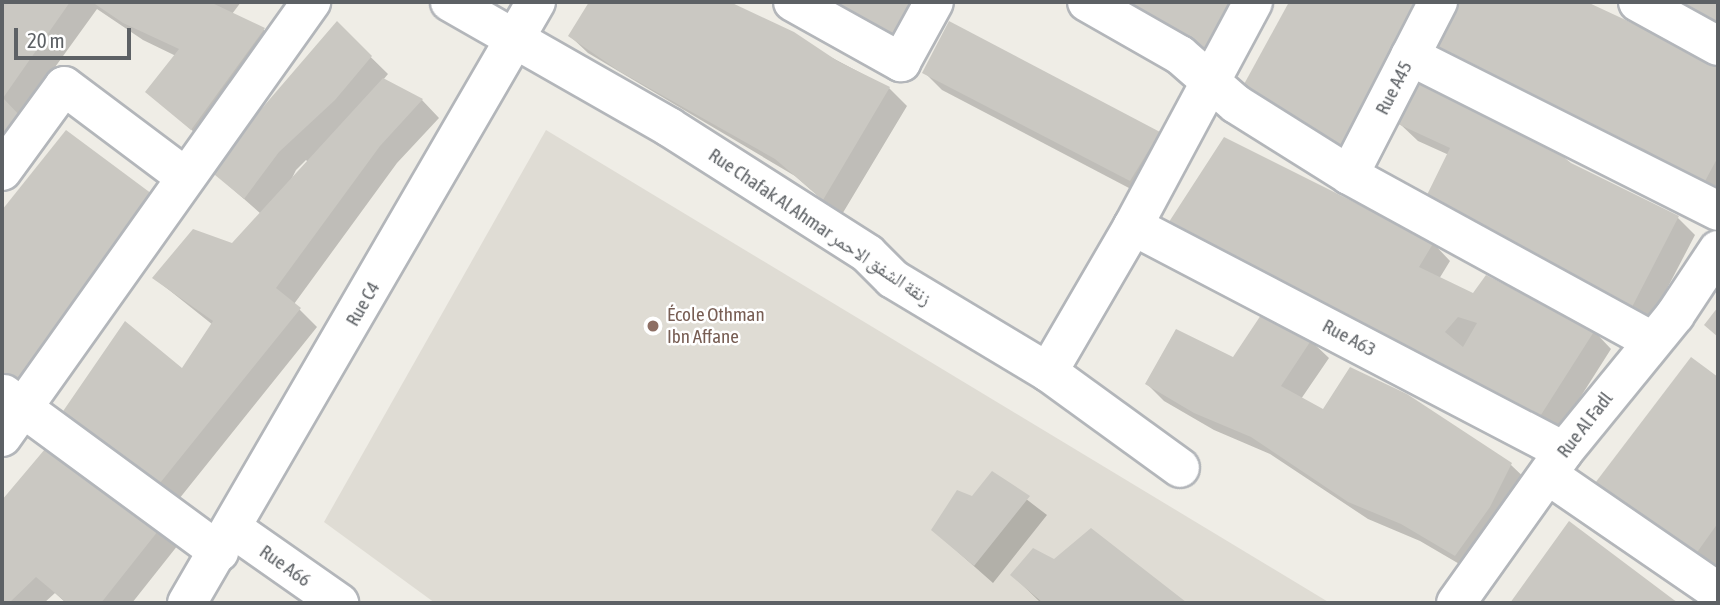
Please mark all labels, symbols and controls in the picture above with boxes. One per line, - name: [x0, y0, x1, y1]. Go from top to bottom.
- scale bar: [18, 14, 135, 58]
- text: 20 m: [27, 28, 65, 52]
- street label: Rue A45: [1371, 57, 1417, 119]
- street label: Rue Chafak Al Ahmar زنقة الشفق الاحمر: [704, 144, 936, 310]
- street label: Rue C4: [341, 278, 385, 330]
- place label: École Othman Ibn Affane: [667, 304, 765, 348]
- street label: Rue A63: [1318, 315, 1380, 361]
- marker: École Othman Ibn Affane: [645, 318, 661, 334]
- street label: Rue Al Fadl: [1552, 388, 1618, 462]
- street label: Rue A66: [255, 540, 315, 592]

